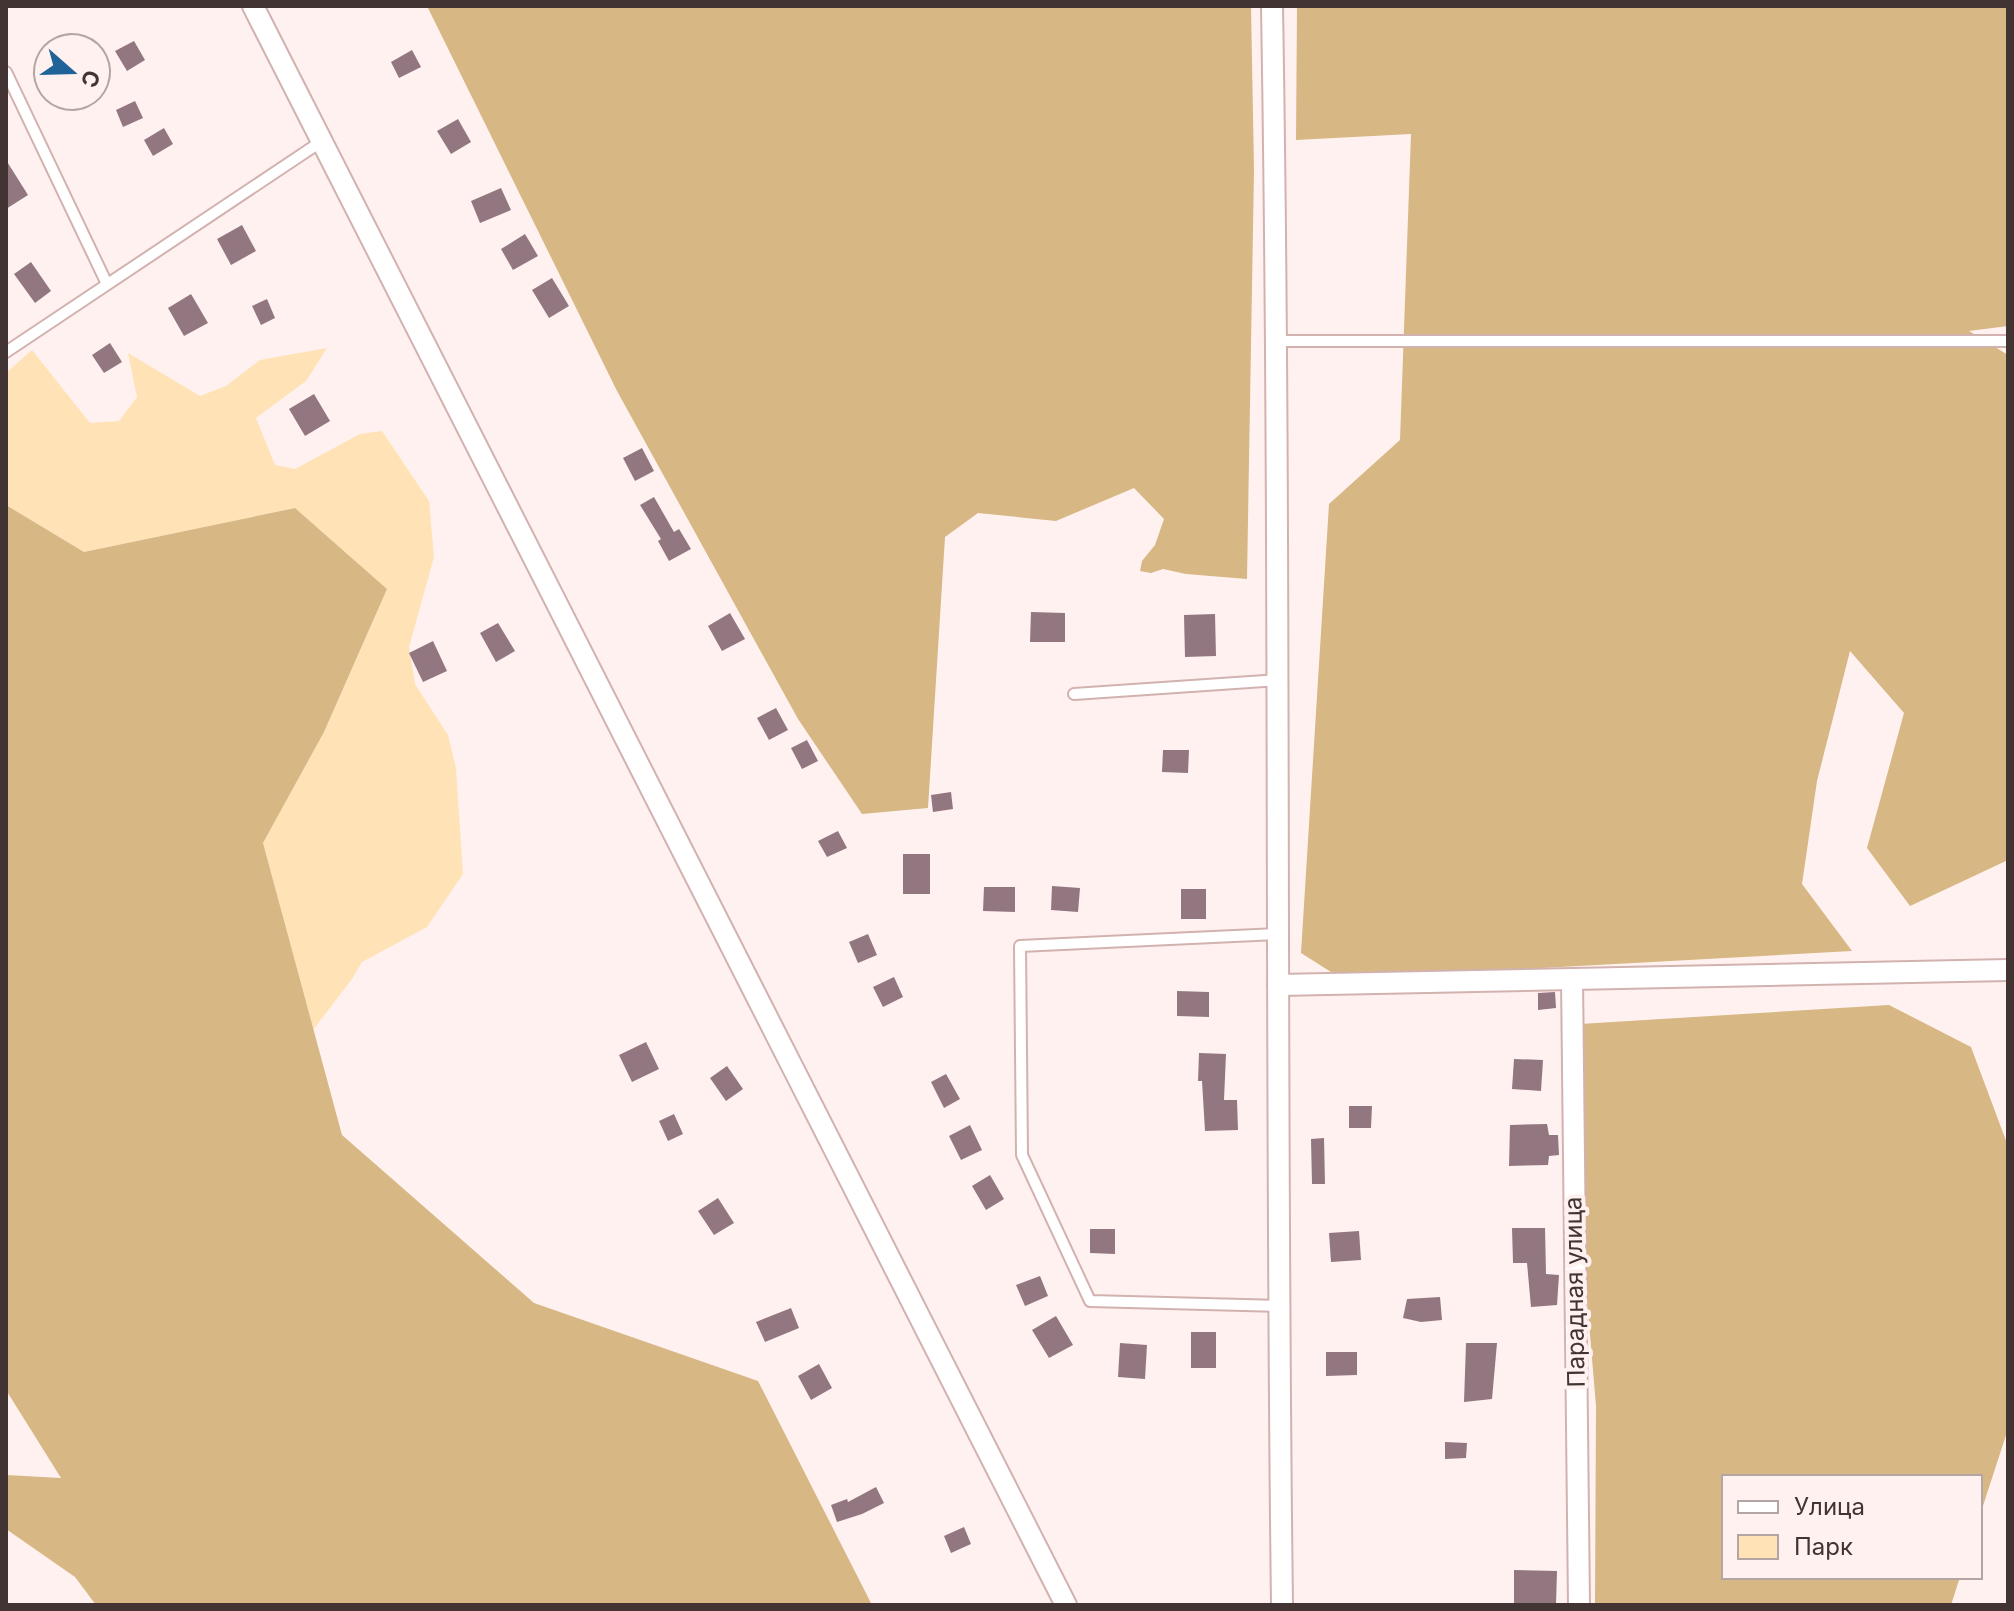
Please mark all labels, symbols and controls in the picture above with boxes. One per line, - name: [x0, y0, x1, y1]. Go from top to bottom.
- north arrow: [32, 32, 112, 112]
- text: С: [76, 67, 106, 91]
- street label: Парадная улица: [1558, 1196, 1591, 1388]
- legend: [1722, 1475, 1982, 1579]
- text: Улица: [1794, 1492, 1865, 1521]
- text: Парк: [1794, 1532, 1853, 1561]

